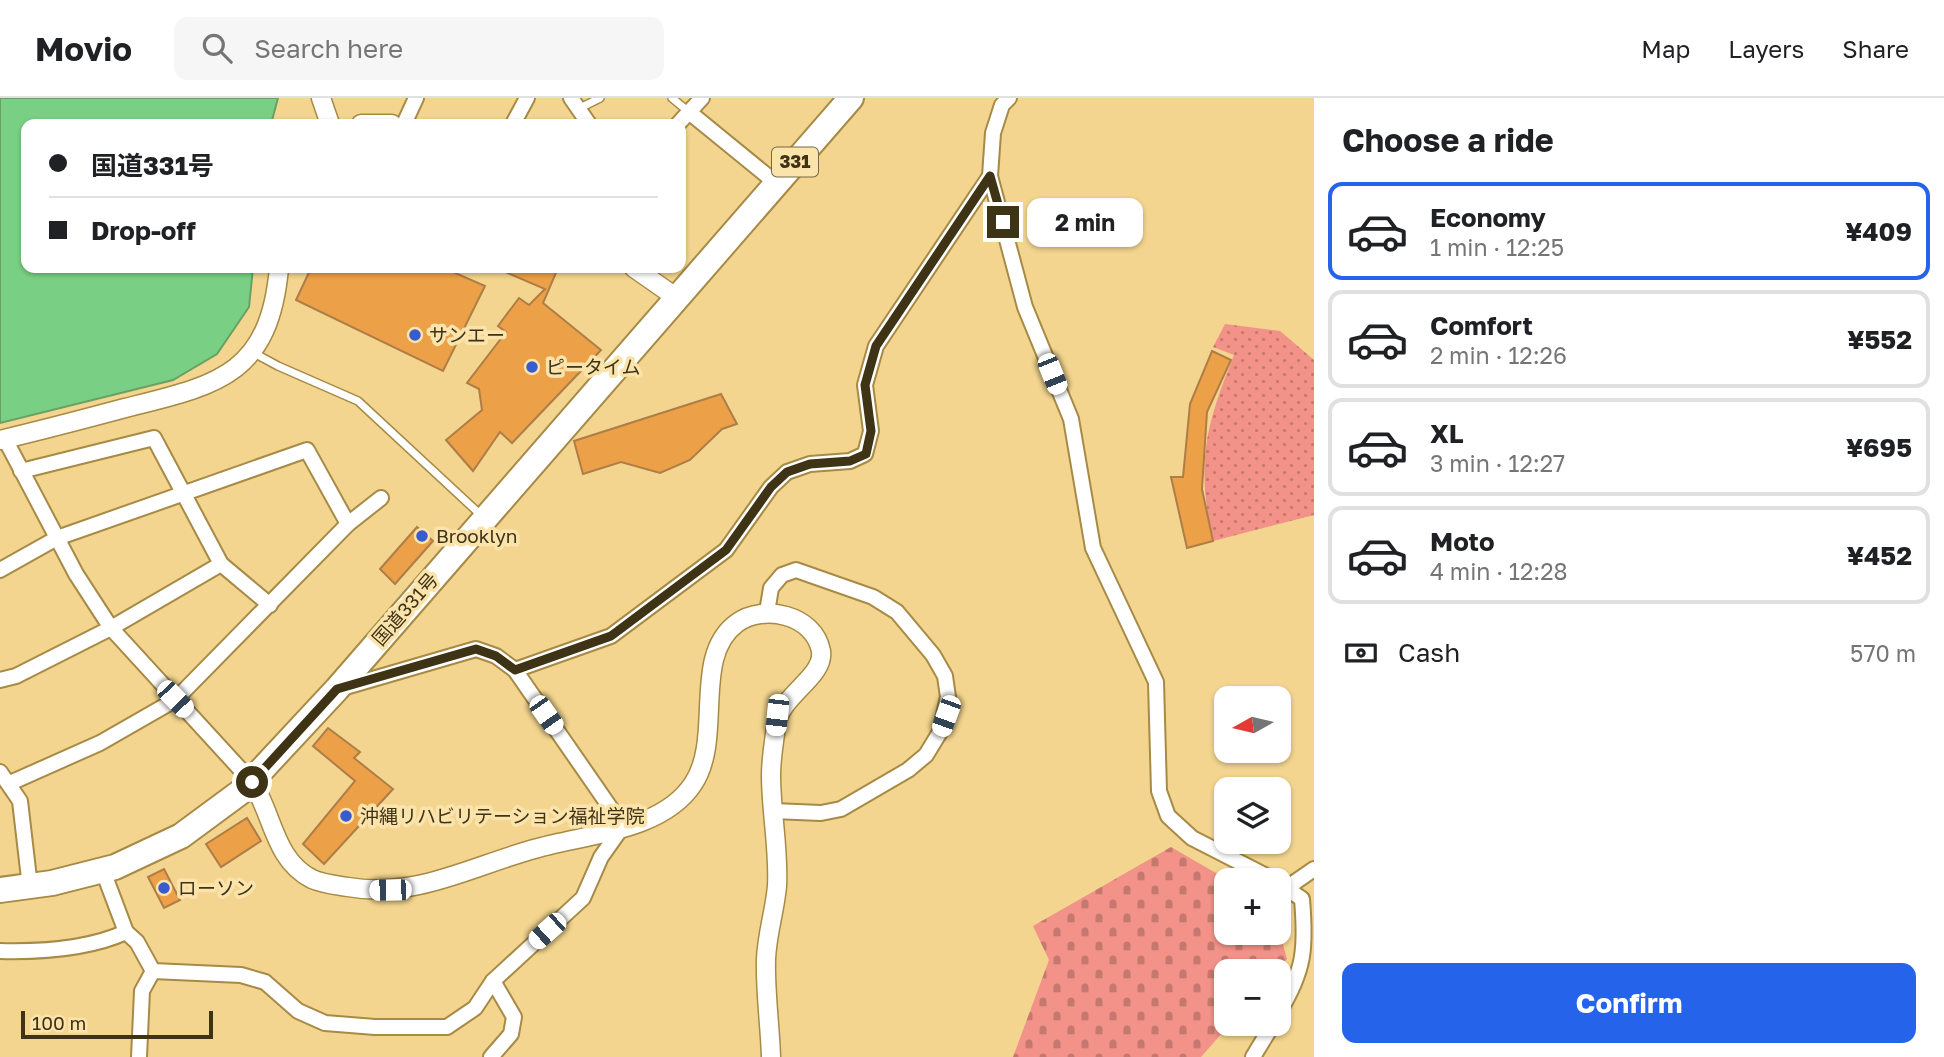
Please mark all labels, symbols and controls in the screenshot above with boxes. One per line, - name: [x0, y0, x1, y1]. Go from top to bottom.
- search box: [174, 17, 664, 80]
- text: Movio: [35, 29, 132, 68]
- icon: search: [198, 29, 236, 67]
- text: Search here: [254, 33, 403, 64]
- text: Map: [1641, 34, 1690, 63]
- text: Layers: [1728, 34, 1804, 63]
- text: Share: [1842, 34, 1909, 63]
- text: Choose a ride: [1342, 121, 1554, 159]
- road number: 331: [772, 148, 818, 176]
- text: 国道331号: [91, 150, 214, 181]
- callout: 2 min: [1028, 198, 1143, 246]
- icon: car: [1346, 200, 1409, 263]
- text: Economy: [1430, 202, 1546, 233]
- route end: [987, 206, 1019, 238]
- text: 2 min: [1055, 208, 1115, 236]
- text: Drop-off: [91, 215, 196, 246]
- text: ¥409: [1845, 216, 1912, 247]
- text: 1 min · 12:25: [1430, 233, 1564, 261]
- icon: car: [1346, 308, 1409, 371]
- text: Comfort: [1430, 310, 1533, 341]
- place label: サンエー: [429, 323, 505, 346]
- text: ¥552: [1847, 324, 1912, 355]
- marker: サンエー: [407, 327, 423, 343]
- text: 2 min · 12:26: [1430, 341, 1567, 369]
- car: [1035, 351, 1070, 397]
- place label: ピータイム: [546, 355, 641, 378]
- marker: ピータイム: [524, 359, 540, 375]
- icon: car: [1346, 416, 1409, 479]
- text: XL: [1430, 418, 1464, 449]
- text: ¥695: [1846, 432, 1912, 463]
- text: 3 min · 12:27: [1430, 449, 1565, 477]
- place label: Brooklyn: [436, 524, 518, 547]
- icon: car: [1346, 524, 1409, 587]
- text: Moto: [1430, 526, 1495, 557]
- marker: Brooklyn: [414, 528, 430, 544]
- text: ¥452: [1847, 540, 1912, 571]
- text: 4 min · 12:28: [1430, 557, 1568, 585]
- street label: 国道331号: [367, 568, 442, 650]
- icon: cash: [1342, 634, 1380, 672]
- text: Cash: [1398, 637, 1460, 668]
- text: 570 m: [1850, 639, 1916, 667]
- car: [153, 677, 198, 721]
- north arrow: [1214, 686, 1292, 763]
- map controls: [1214, 686, 1291, 1036]
- car: [526, 692, 567, 738]
- car: [765, 693, 790, 737]
- car: [929, 693, 964, 739]
- route start: [236, 766, 268, 798]
- button: layers: [1214, 777, 1291, 854]
- place label: 沖縄リハビリテーション福祉学院: [360, 804, 645, 827]
- marker: 沖縄リハビリテーション福祉学院: [338, 808, 354, 824]
- button: +: [1214, 868, 1291, 945]
- place label: ローソン: [178, 876, 254, 899]
- car: [369, 879, 412, 901]
- marker: ローソン: [156, 880, 172, 896]
- car: [525, 909, 570, 953]
- button: −: [1214, 959, 1291, 1036]
- button: Confirm: [1342, 963, 1916, 1043]
- scale bar: [21, 1008, 214, 1040]
- text: 100 m: [32, 1011, 86, 1034]

